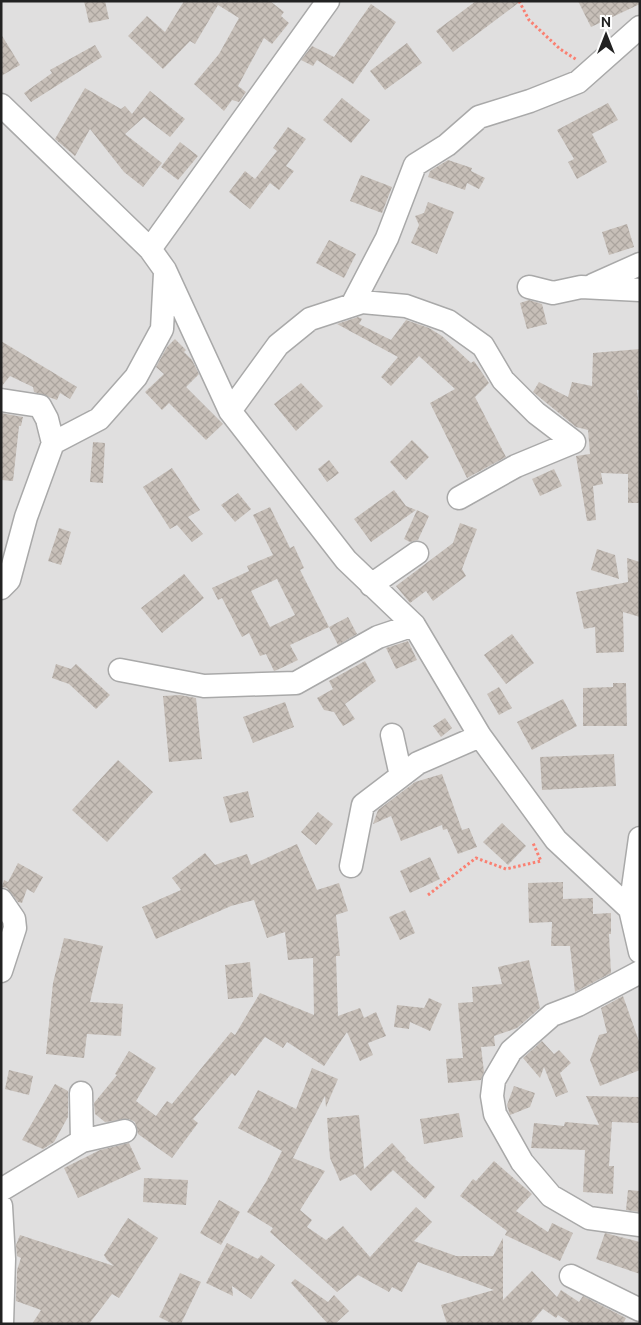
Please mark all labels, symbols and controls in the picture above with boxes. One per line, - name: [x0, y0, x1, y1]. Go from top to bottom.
- north arrow: [581, 10, 631, 60]
- text: N: [601, 14, 611, 30]

